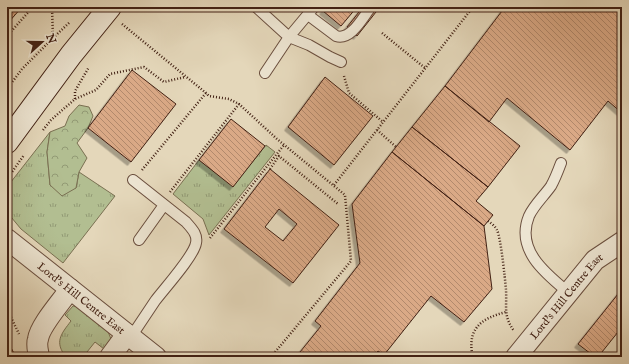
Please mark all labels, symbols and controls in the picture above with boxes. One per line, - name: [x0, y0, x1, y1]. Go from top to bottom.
- north arrow: [22, 22, 62, 62]
- text: N: [42, 31, 59, 46]
- street label: Lord's Hill Centre East: [527, 251, 606, 343]
- street label: Lord's Hill Centre East: [34, 260, 128, 338]

